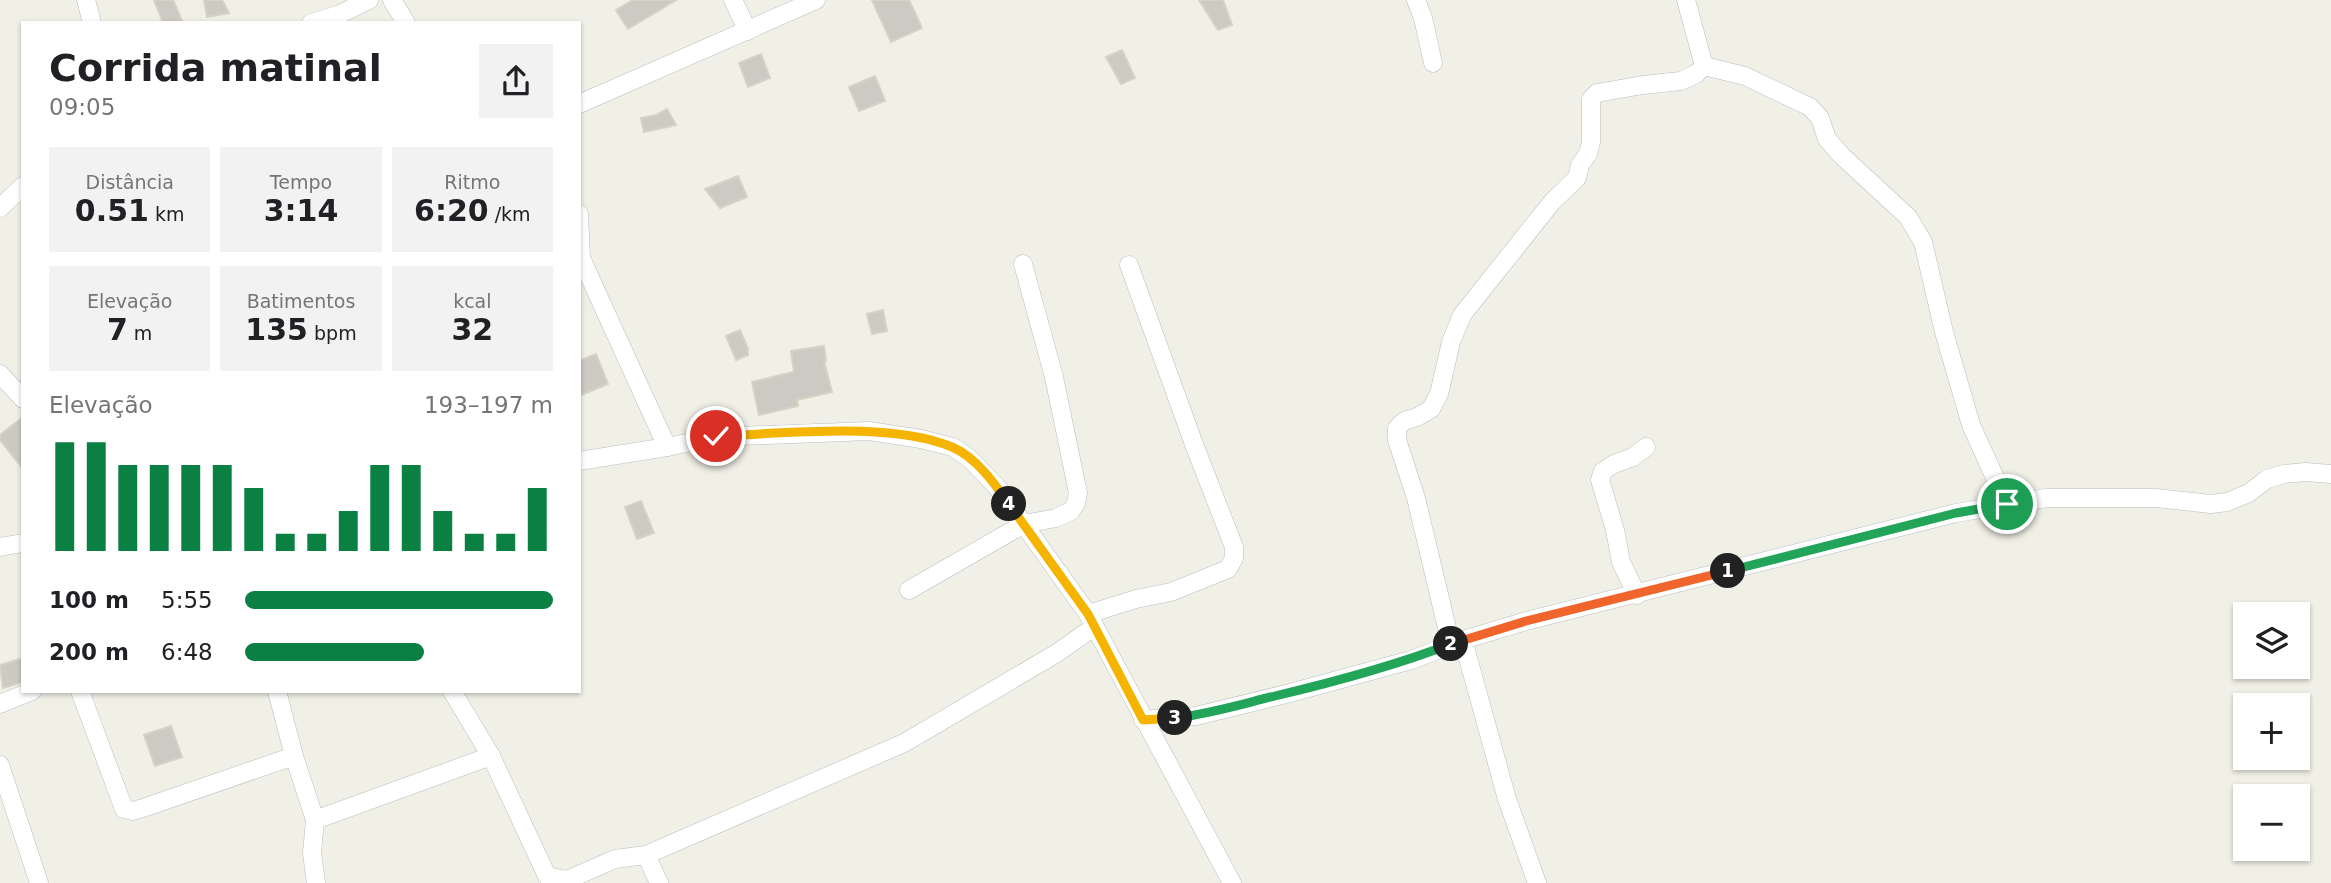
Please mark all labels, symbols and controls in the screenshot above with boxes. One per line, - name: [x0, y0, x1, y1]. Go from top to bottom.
- button: share: [479, 44, 553, 118]
- text: Corrida matinal: [49, 46, 382, 90]
- text: 09:05: [49, 94, 115, 120]
- text: Distância: [86, 171, 174, 193]
- text: Tempo: [270, 171, 332, 193]
- text: Ritmo: [444, 171, 500, 193]
- text: 0.51: [75, 193, 149, 228]
- text: 3:14: [264, 193, 338, 228]
- text: 6:20: [414, 193, 489, 228]
- text: km: [149, 203, 184, 225]
- text: /km: [489, 203, 531, 225]
- text: Elevação: [87, 290, 172, 312]
- text: Batimentos: [247, 290, 355, 312]
- text: kcal: [453, 290, 492, 312]
- text: 7: [107, 312, 128, 347]
- text: 135: [245, 312, 308, 347]
- text: 32: [451, 312, 493, 347]
- text: m: [128, 322, 152, 344]
- text: bpm: [308, 322, 357, 344]
- text: Elevação: [49, 392, 153, 418]
- text: 193–197 m: [424, 392, 553, 418]
- pin: [686, 406, 746, 466]
- icon: check: [697, 417, 735, 455]
- pin: [1977, 474, 2037, 534]
- icon: arrive: [1988, 485, 2026, 523]
- pin: 4: [992, 486, 1026, 522]
- text: 4: [1002, 492, 1015, 514]
- pin: 1: [1710, 554, 1746, 588]
- text: 1: [1721, 559, 1734, 581]
- text: 100 m: [49, 587, 129, 613]
- text: 5:55: [161, 587, 213, 613]
- map controls: [2233, 602, 2310, 861]
- button: layers: [2233, 602, 2310, 679]
- pin: 2: [1434, 626, 1468, 662]
- text: 2: [1444, 632, 1457, 654]
- text: 200 m: [49, 639, 129, 665]
- text: 6:48: [161, 639, 213, 665]
- button: +: [2233, 693, 2310, 770]
- pin: 3: [1158, 700, 1192, 736]
- text: 3: [1168, 706, 1181, 728]
- button: −: [2233, 784, 2310, 861]

